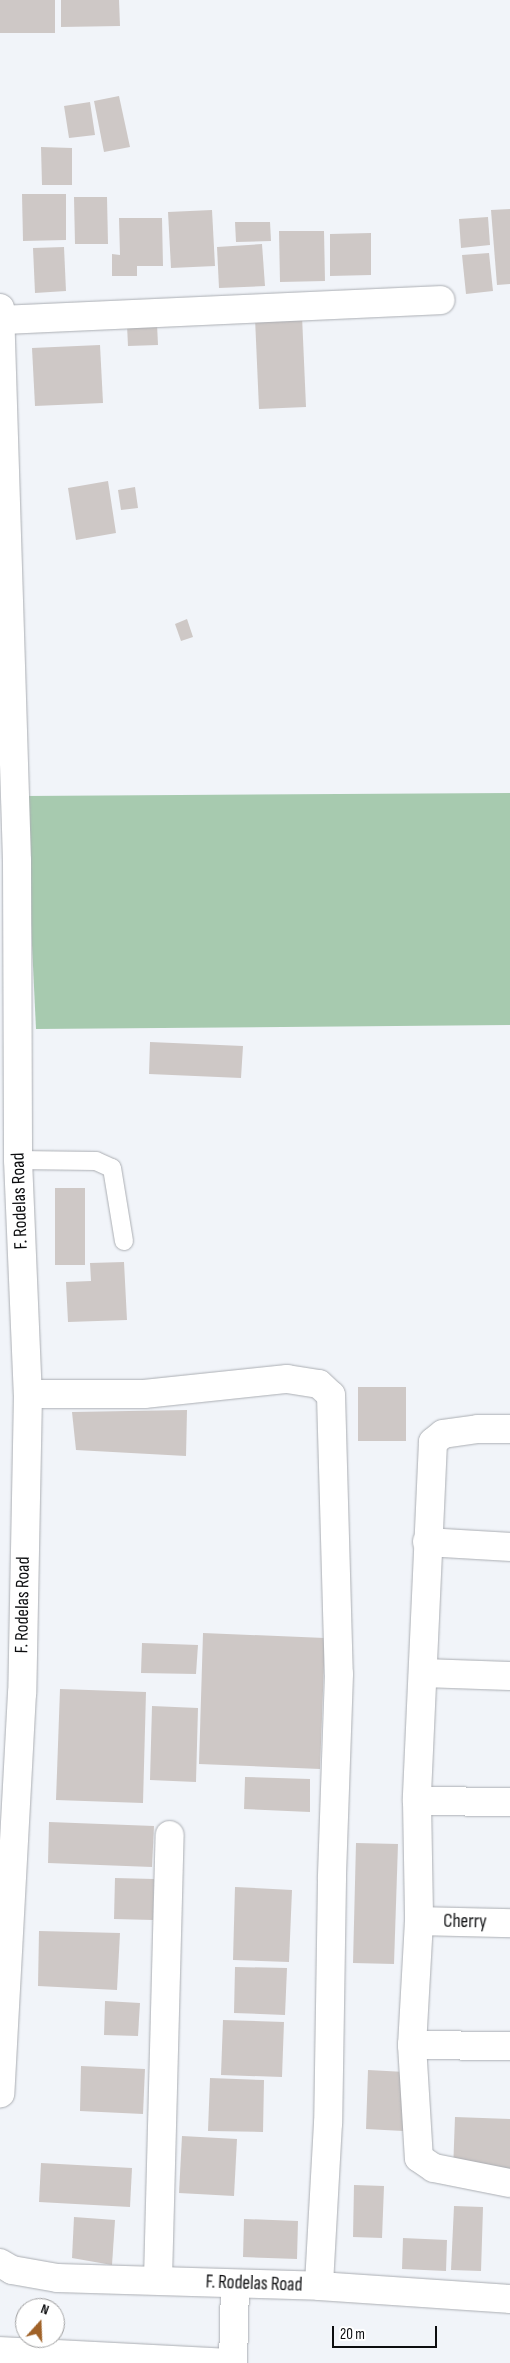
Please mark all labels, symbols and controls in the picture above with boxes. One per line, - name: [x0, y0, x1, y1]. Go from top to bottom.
- street label: F. Rodelas Road: [7, 1152, 33, 1250]
- street label: F. Rodelas Road: [11, 1556, 35, 1654]
- street label: Cherry: [443, 1910, 487, 1934]
- street label: F. Rodelas Road: [205, 2271, 303, 2297]
- north arrow: [15, 2298, 65, 2348]
- text: N: [39, 2300, 51, 2319]
- scale bar: [335, 2316, 440, 2348]
- text: 20 m: [340, 2325, 365, 2344]

